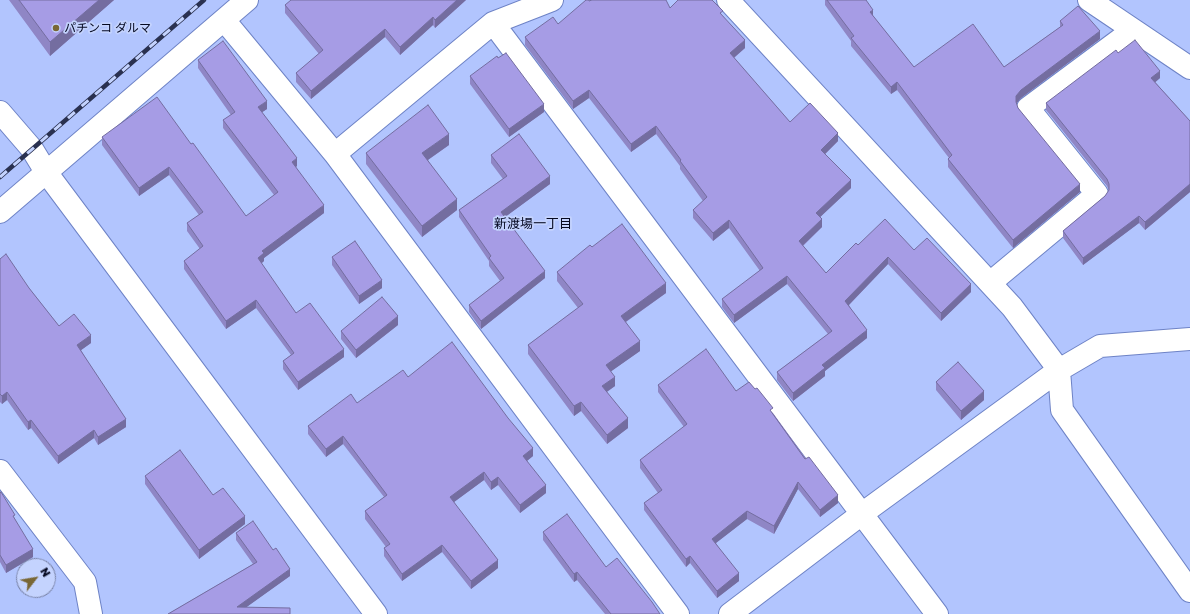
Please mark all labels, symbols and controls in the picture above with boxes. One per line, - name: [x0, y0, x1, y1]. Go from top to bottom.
- place label: パチンコ ダルマ: [64, 21, 151, 35]
- marker: パチンコ ダルマ: [51, 23, 61, 33]
- district label: 新渡場一丁目: [494, 216, 572, 232]
- north arrow: [16, 558, 56, 598]
- text: N: [38, 565, 54, 579]

